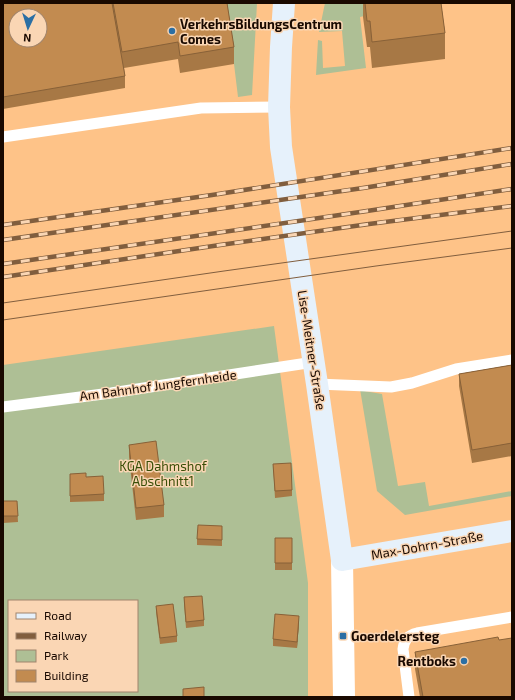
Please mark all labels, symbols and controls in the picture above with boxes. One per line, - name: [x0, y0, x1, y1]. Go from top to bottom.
- north arrow: [8, 8, 48, 48]
- place label: VerkehrsBildungsCentrum Comes: [180, 16, 342, 47]
- marker: VerkehrsBildungsCentrum Comes: [167, 26, 177, 36]
- text: N: [23, 32, 32, 45]
- street label: Lise-Meitner-Straße: [295, 289, 329, 411]
- street label: Am Bahnhof Jungfernheide: [78, 366, 238, 404]
- park label: KGA Dahmshof Abschnitt1: [119, 458, 208, 489]
- street label: Max-Dohrn-Straße: [370, 527, 484, 563]
- legend: [8, 600, 138, 692]
- text: Road: [44, 608, 72, 622]
- text: Railway: [44, 628, 88, 642]
- place label: Goerdelersteg: [351, 628, 440, 644]
- marker: Goerdelersteg: [338, 631, 348, 641]
- text: Park: [44, 648, 69, 662]
- place label: Rentboks: [398, 653, 456, 669]
- marker: Rentboks: [459, 656, 469, 666]
- text: Building: [44, 668, 89, 682]

